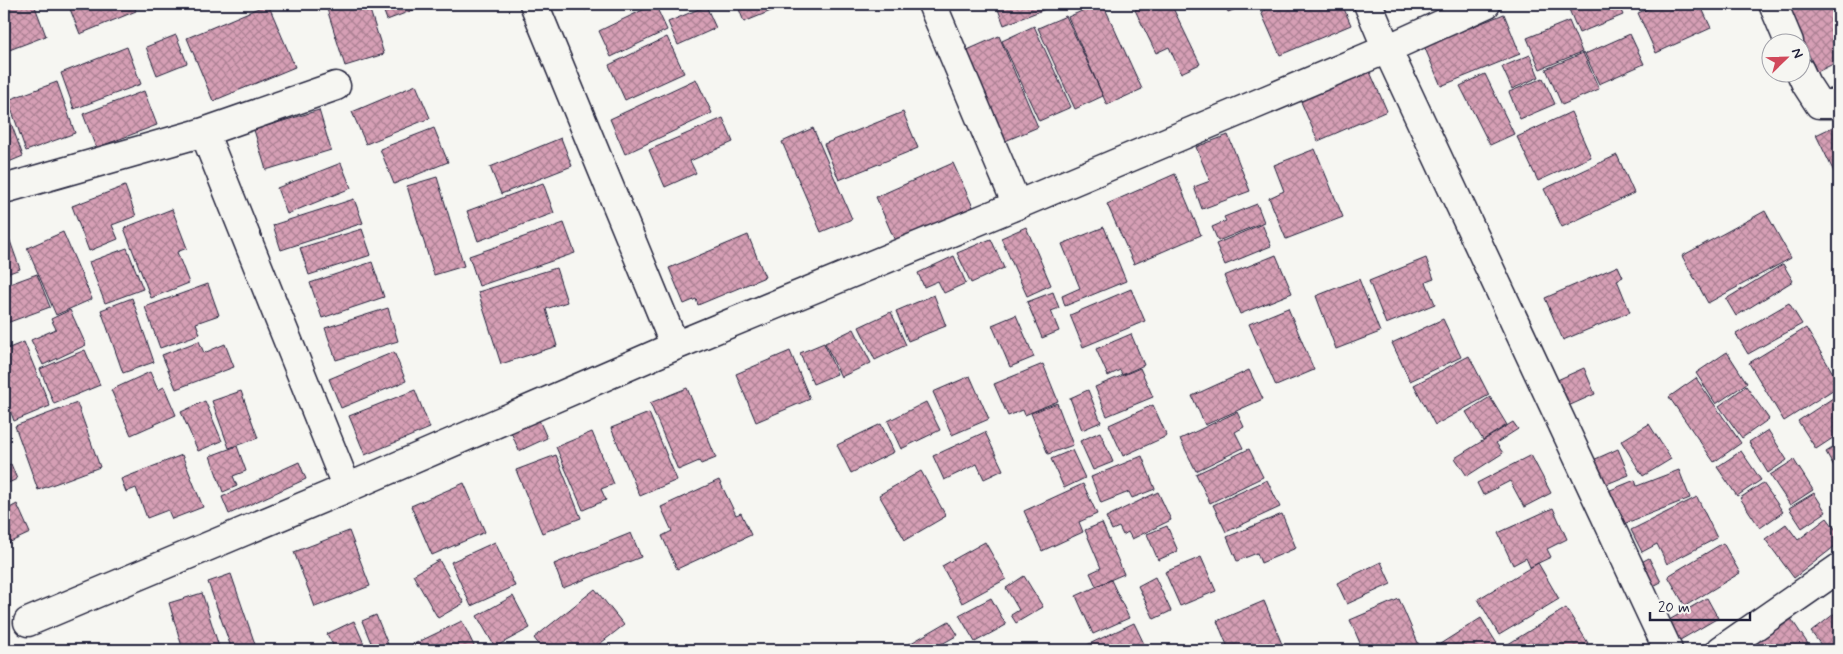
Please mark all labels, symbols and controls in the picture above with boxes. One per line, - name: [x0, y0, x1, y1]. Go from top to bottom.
- north arrow: [1760, 32, 1810, 82]
- text: N: [1787, 46, 1807, 61]
- scale bar: [1650, 589, 1750, 621]
- text: 20 m: [1658, 598, 1690, 618]

